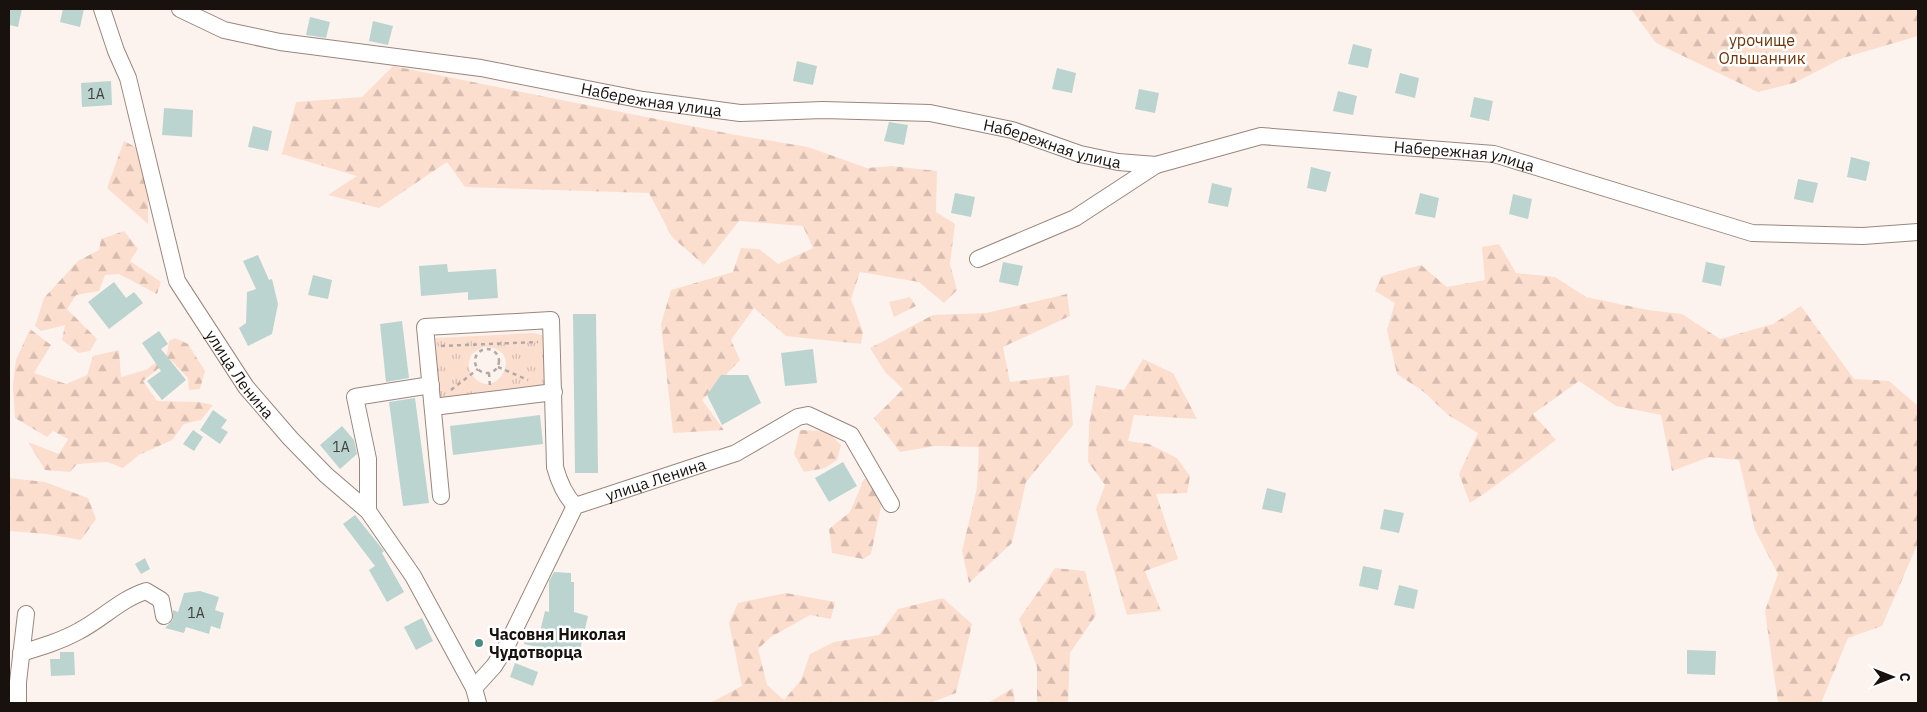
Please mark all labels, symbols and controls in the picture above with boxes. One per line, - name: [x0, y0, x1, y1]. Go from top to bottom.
- park label: урочище Ольшанник: [1719, 30, 1806, 68]
- street label: Набережная улица: [579, 78, 724, 121]
- house number: 1А: [87, 85, 105, 103]
- street label: Набережная улица: [982, 114, 1123, 172]
- street label: Набережная улица: [1393, 136, 1538, 176]
- street label: улица Ленина: [201, 326, 279, 423]
- house number: 1А: [332, 438, 350, 456]
- street label: улица Ленина: [603, 453, 709, 505]
- house number: 1А: [187, 604, 205, 622]
- place label: Часовня Николая Чудотворца: [489, 624, 626, 662]
- marker: Часовня Николая Чудотворца: [473, 637, 485, 649]
- north arrow: [1867, 652, 1917, 702]
- text: С: [1896, 672, 1914, 682]

